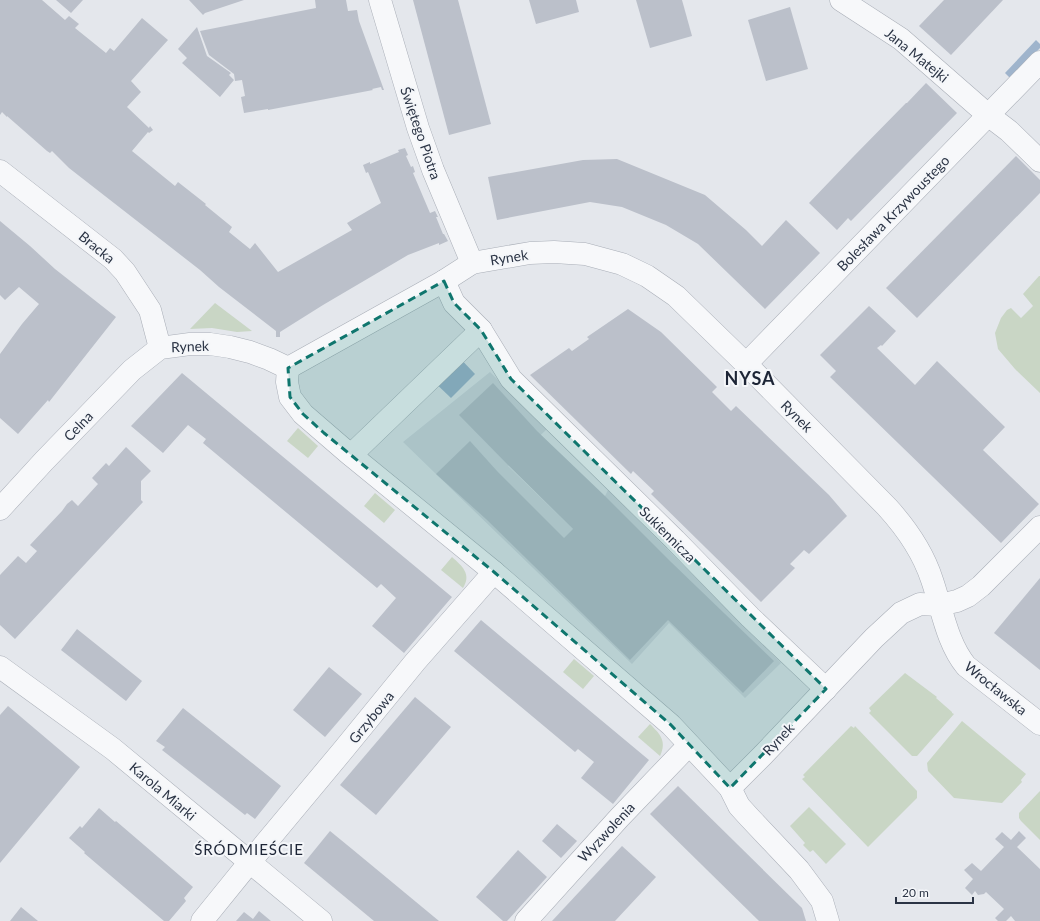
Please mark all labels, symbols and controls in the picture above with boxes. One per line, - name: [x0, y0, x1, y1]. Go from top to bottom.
- street label: Jana Matejki: [882, 24, 952, 86]
- street label: Świętego Piotra: [397, 85, 445, 181]
- street label: Bolesława Krzywoustego: [833, 152, 953, 274]
- street label: Bracka: [75, 227, 119, 267]
- street label: Rynek: [489, 245, 530, 268]
- street label: Rynek: [171, 337, 210, 355]
- district label: NYSA: [724, 367, 776, 389]
- street label: Rynek: [778, 397, 817, 436]
- street label: Celna: [60, 408, 96, 444]
- street label: Sukiennicza: [637, 503, 700, 566]
- street label: Wrocławska: [961, 658, 1031, 718]
- street label: Grzybowa: [345, 687, 397, 747]
- street label: Rynek: [759, 719, 798, 759]
- street label: Karola Miarki: [126, 758, 200, 824]
- street label: Wyzwolenia: [574, 799, 638, 865]
- district label: ŚRÓDMIEŚCIE: [194, 840, 304, 858]
- scale bar: [896, 879, 973, 905]
- text: 20 m: [902, 885, 929, 900]

